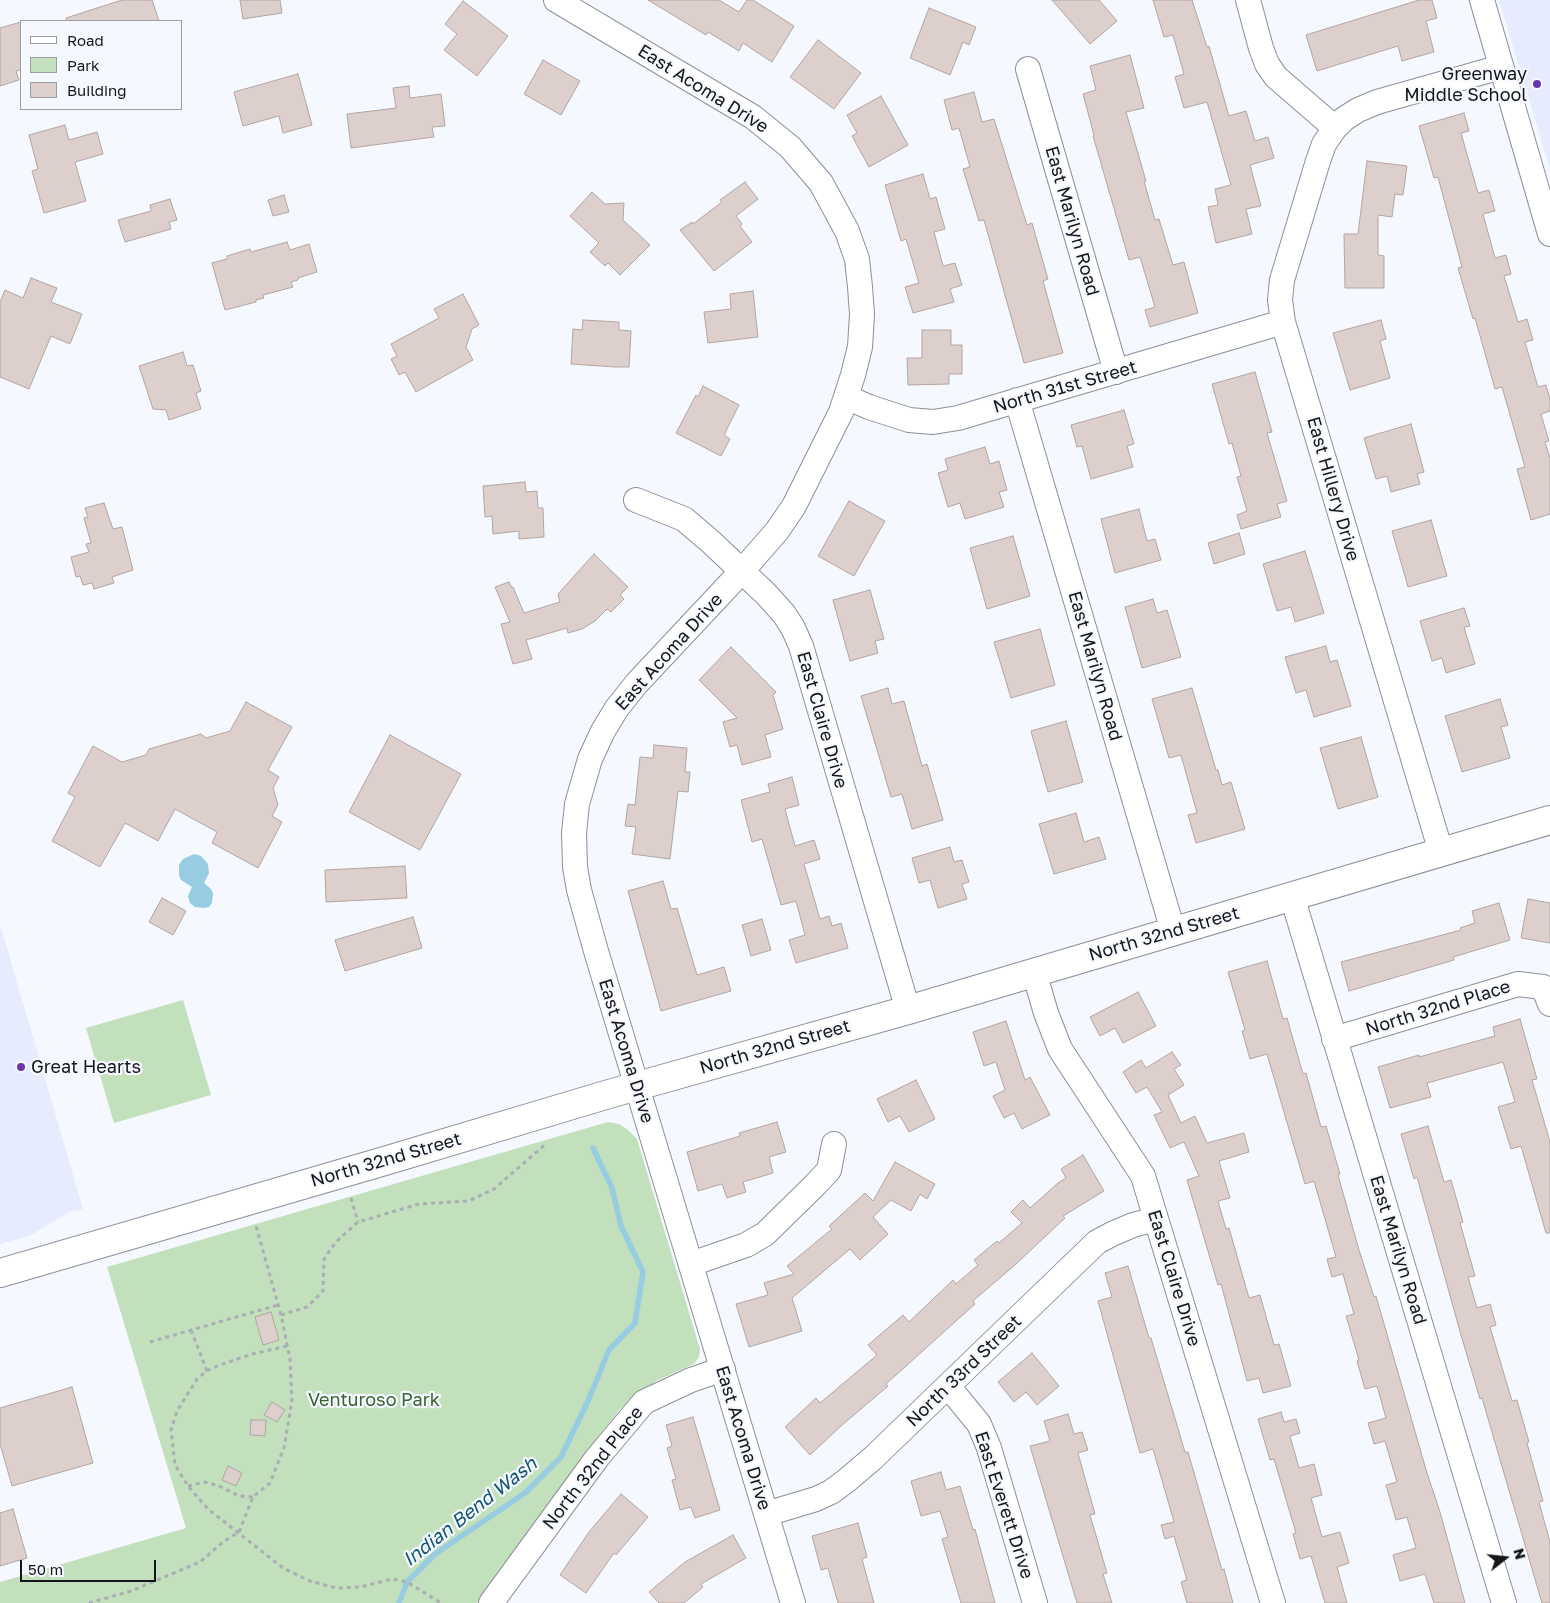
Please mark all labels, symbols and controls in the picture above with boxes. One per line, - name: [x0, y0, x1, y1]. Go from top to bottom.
- legend: [20, 20, 182, 110]
- text: Road: [67, 31, 104, 49]
- street label: East Acoma Drive: [634, 40, 772, 138]
- text: Park: [67, 56, 99, 74]
- place label: Greenway Middle School: [1404, 63, 1527, 106]
- marker: Greenway Middle School: [1531, 78, 1543, 90]
- text: Building: [67, 81, 127, 99]
- street label: East Marilyn Road: [1040, 144, 1104, 298]
- street label: North 31st Street: [991, 356, 1139, 418]
- street label: East Hillery Drive: [1302, 414, 1364, 564]
- street label: East Acoma Drive: [611, 589, 727, 715]
- street label: East Marilyn Road: [1063, 589, 1127, 743]
- street label: East Claire Drive: [792, 649, 852, 791]
- street label: North 32nd Street: [1086, 902, 1242, 966]
- street label: East Acoma Drive: [594, 976, 658, 1126]
- street label: North 32nd Place: [1363, 976, 1513, 1040]
- street label: North 32nd Street: [697, 1015, 853, 1079]
- place label: Great Hearts: [31, 1056, 141, 1078]
- marker: Great Hearts: [15, 1061, 27, 1073]
- street label: North 32nd Street: [308, 1128, 464, 1192]
- street label: East Marilyn Road: [1365, 1173, 1431, 1327]
- street label: East Claire Drive: [1143, 1207, 1205, 1349]
- street label: North 33rd Street: [902, 1311, 1026, 1431]
- street label: East Acoma Drive: [711, 1363, 775, 1513]
- park label: Venturoso Park: [308, 1389, 440, 1411]
- street label: North 32nd Place: [538, 1402, 648, 1534]
- street label: East Everett Drive: [970, 1429, 1038, 1581]
- water label: Indian Bend Wash: [399, 1453, 541, 1571]
- north arrow: [1480, 1533, 1530, 1583]
- text: N: [1510, 1546, 1530, 1561]
- scale bar: [22, 1550, 159, 1582]
- text: 50 m: [28, 1560, 63, 1578]

